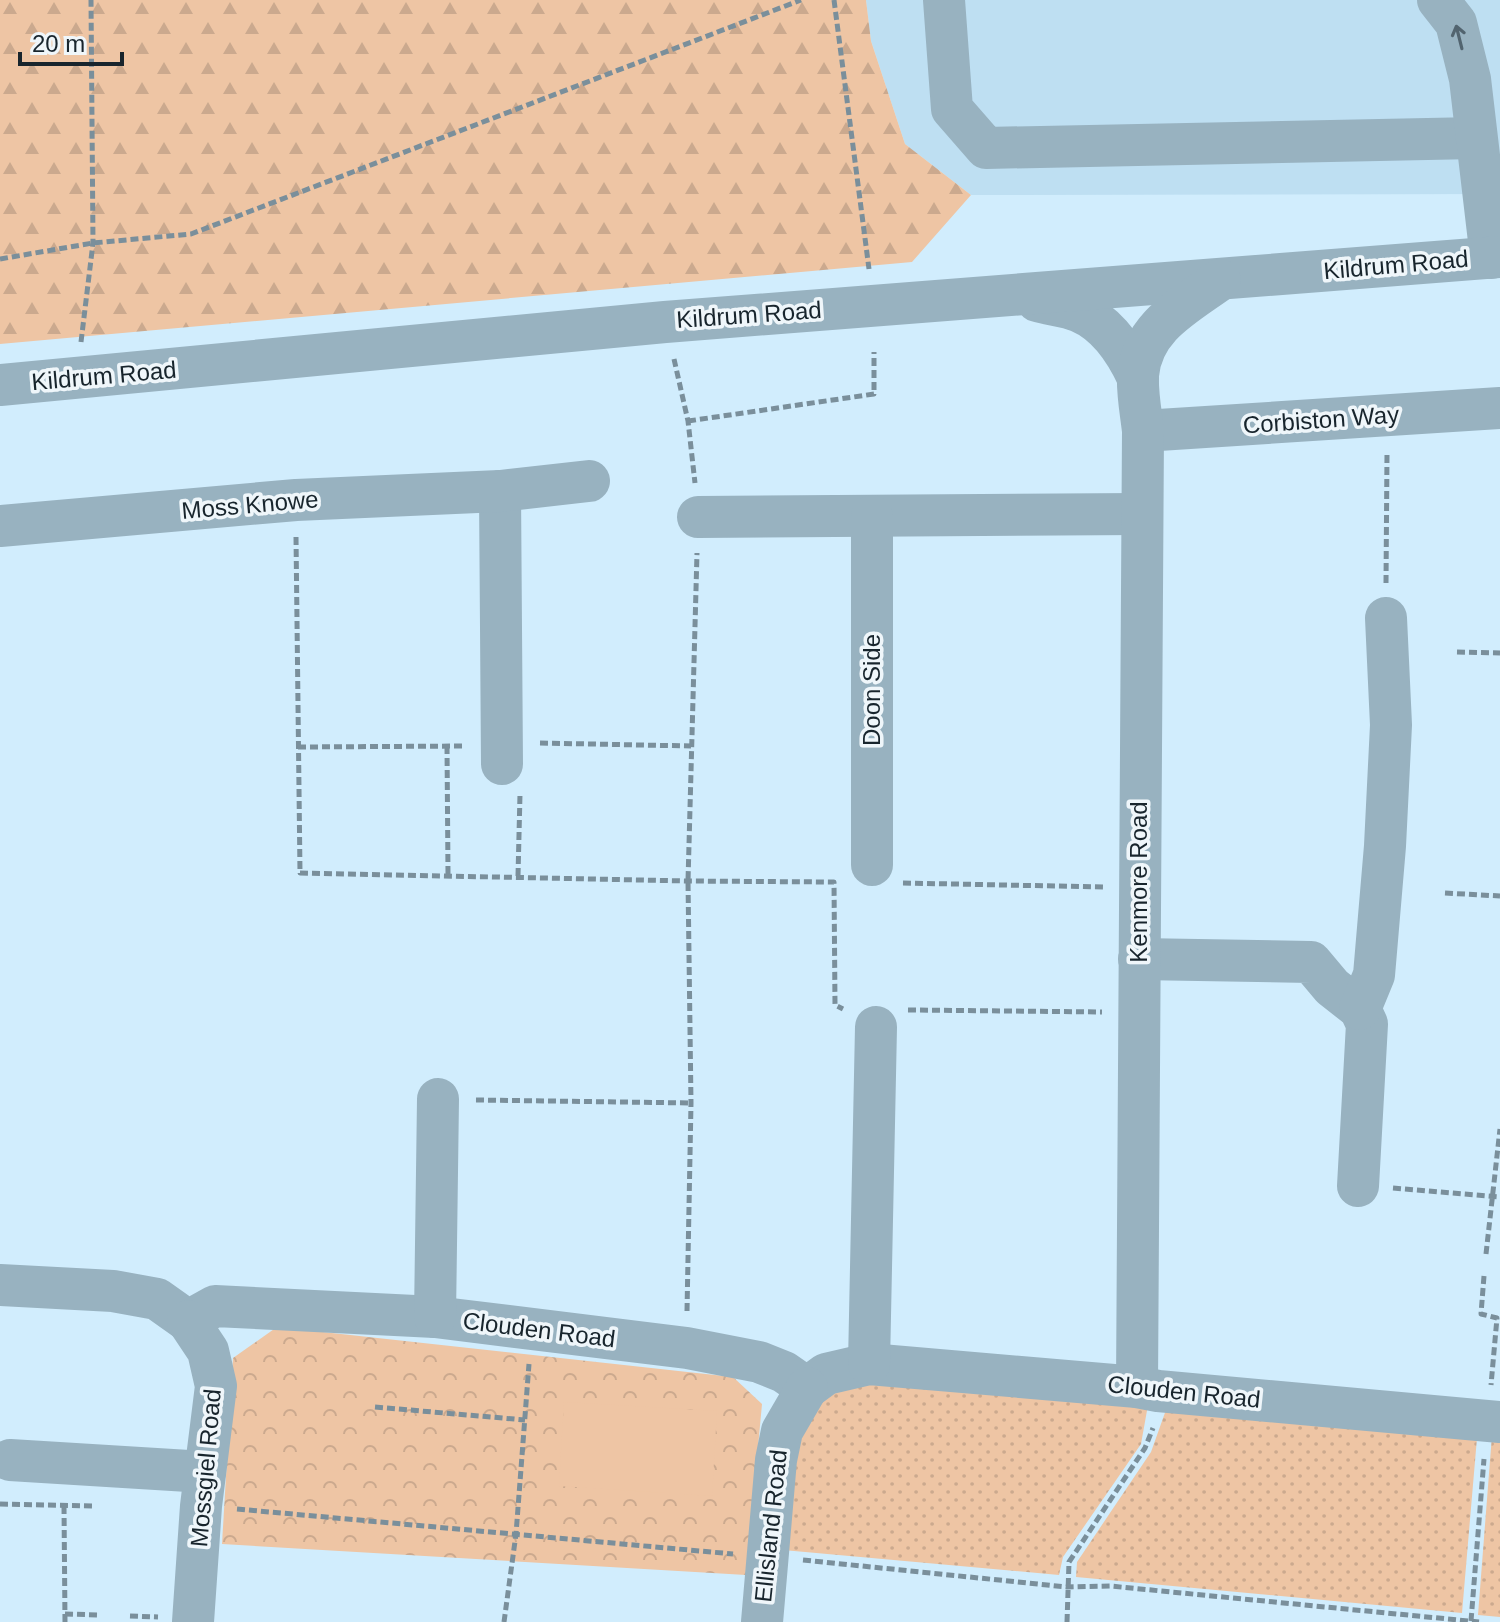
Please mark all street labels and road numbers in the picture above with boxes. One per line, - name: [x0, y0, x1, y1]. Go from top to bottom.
- street label: Kildrum Road: [1322, 245, 1470, 284]
- street label: Kildrum Road: [675, 296, 822, 333]
- street label: Kildrum Road: [30, 356, 178, 395]
- street label: Corbiston Way: [1242, 401, 1400, 438]
- street label: Moss Knowe: [180, 485, 320, 524]
- street label: Doon Side: [858, 634, 885, 746]
- street label: Kenmore Road: [1125, 801, 1152, 963]
- street label: Clouden Road: [461, 1307, 617, 1352]
- street label: Clouden Road: [1106, 1370, 1262, 1413]
- street label: Mossgiel Road: [185, 1388, 226, 1548]
- street label: Ellisland Road: [749, 1448, 792, 1604]

